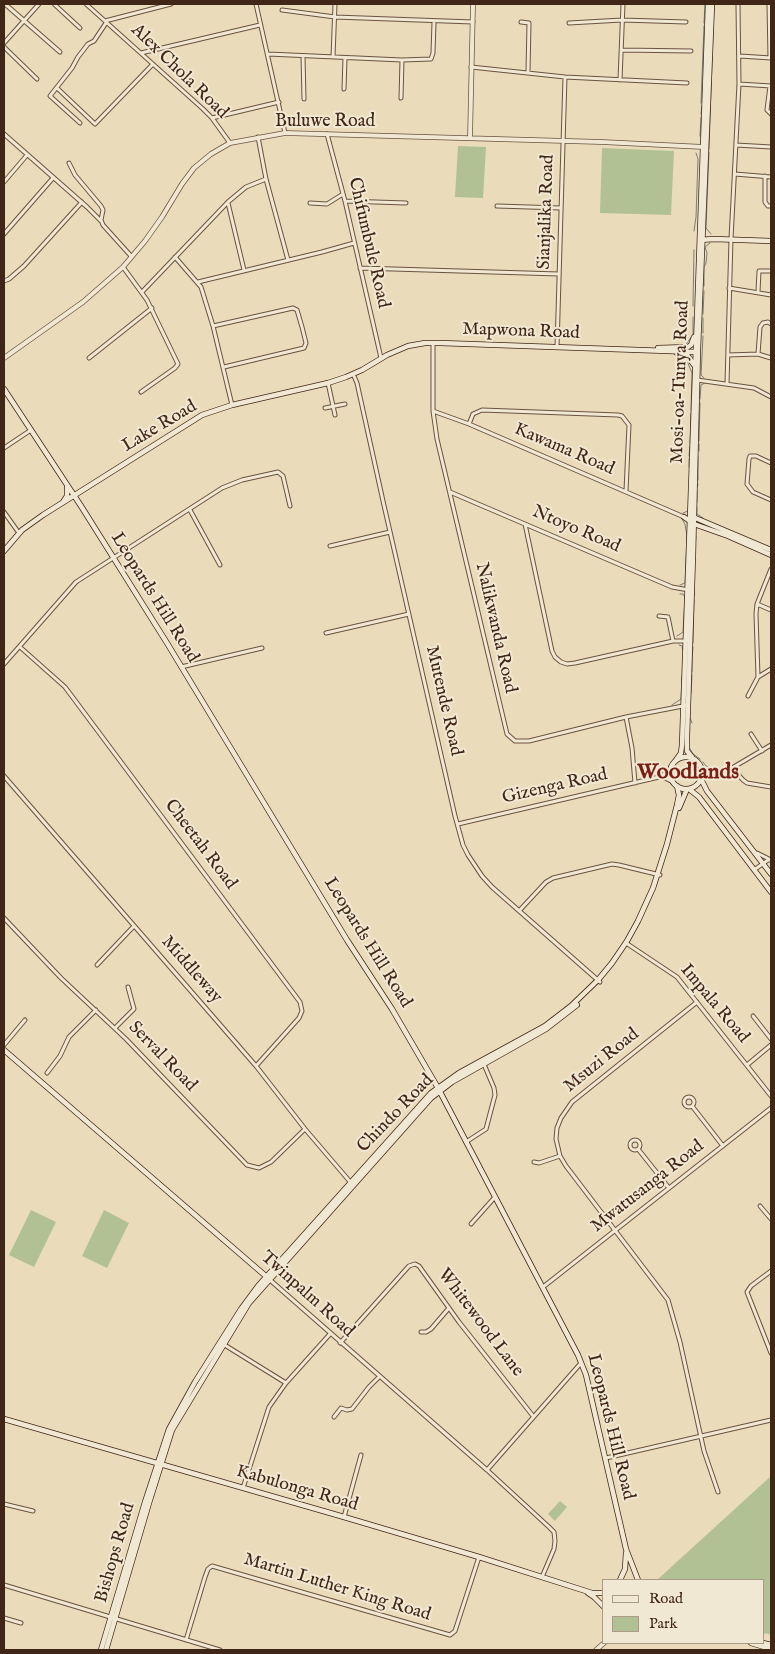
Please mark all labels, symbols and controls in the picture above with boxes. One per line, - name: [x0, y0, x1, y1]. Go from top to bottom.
- street label: Alex Chola Road: [126, 20, 232, 124]
- street label: Buluwe Road: [275, 111, 375, 133]
- street label: Sianjalika Road: [534, 154, 560, 270]
- street label: Chifumbule Road: [342, 176, 394, 310]
- street label: Mosi-oa-Tunya Road: [667, 300, 695, 464]
- street label: Mapwona Road: [462, 319, 580, 345]
- street label: Lake Road: [119, 396, 201, 458]
- street label: Kawama Road: [511, 419, 617, 481]
- street label: Ntoyo Road: [529, 502, 623, 558]
- street label: Leopards Hill Road: [105, 529, 203, 667]
- street label: Nalikwanda Road: [469, 561, 521, 695]
- street label: Mutende Road: [420, 644, 466, 758]
- district label: Woodlands: [637, 760, 739, 786]
- street label: Gizenga Road: [500, 764, 610, 810]
- street label: Cheetah Road: [159, 796, 241, 894]
- street label: Leopards Hill Road: [318, 874, 416, 1012]
- street label: Middleway: [156, 932, 226, 1008]
- street label: Impala Road: [675, 960, 753, 1048]
- street label: Serval Road: [123, 1017, 201, 1097]
- street label: Msuzi Road: [560, 1024, 644, 1098]
- street label: Chindo Road: [353, 1070, 439, 1158]
- street label: Mwatusanga Road: [587, 1136, 709, 1238]
- street label: Twinpalm Road: [256, 1247, 358, 1343]
- street label: Whitewood Lane: [432, 1265, 528, 1381]
- street label: Leopards Hill Road: [581, 1352, 639, 1502]
- street label: Kabulonga Road: [234, 1461, 360, 1517]
- street label: Bishops Road: [91, 1501, 141, 1605]
- street label: Martin Luther King Road: [241, 1549, 433, 1627]
- legend: [602, 1579, 765, 1644]
- text: Road: [649, 1589, 683, 1608]
- text: Park: [649, 1614, 678, 1633]

